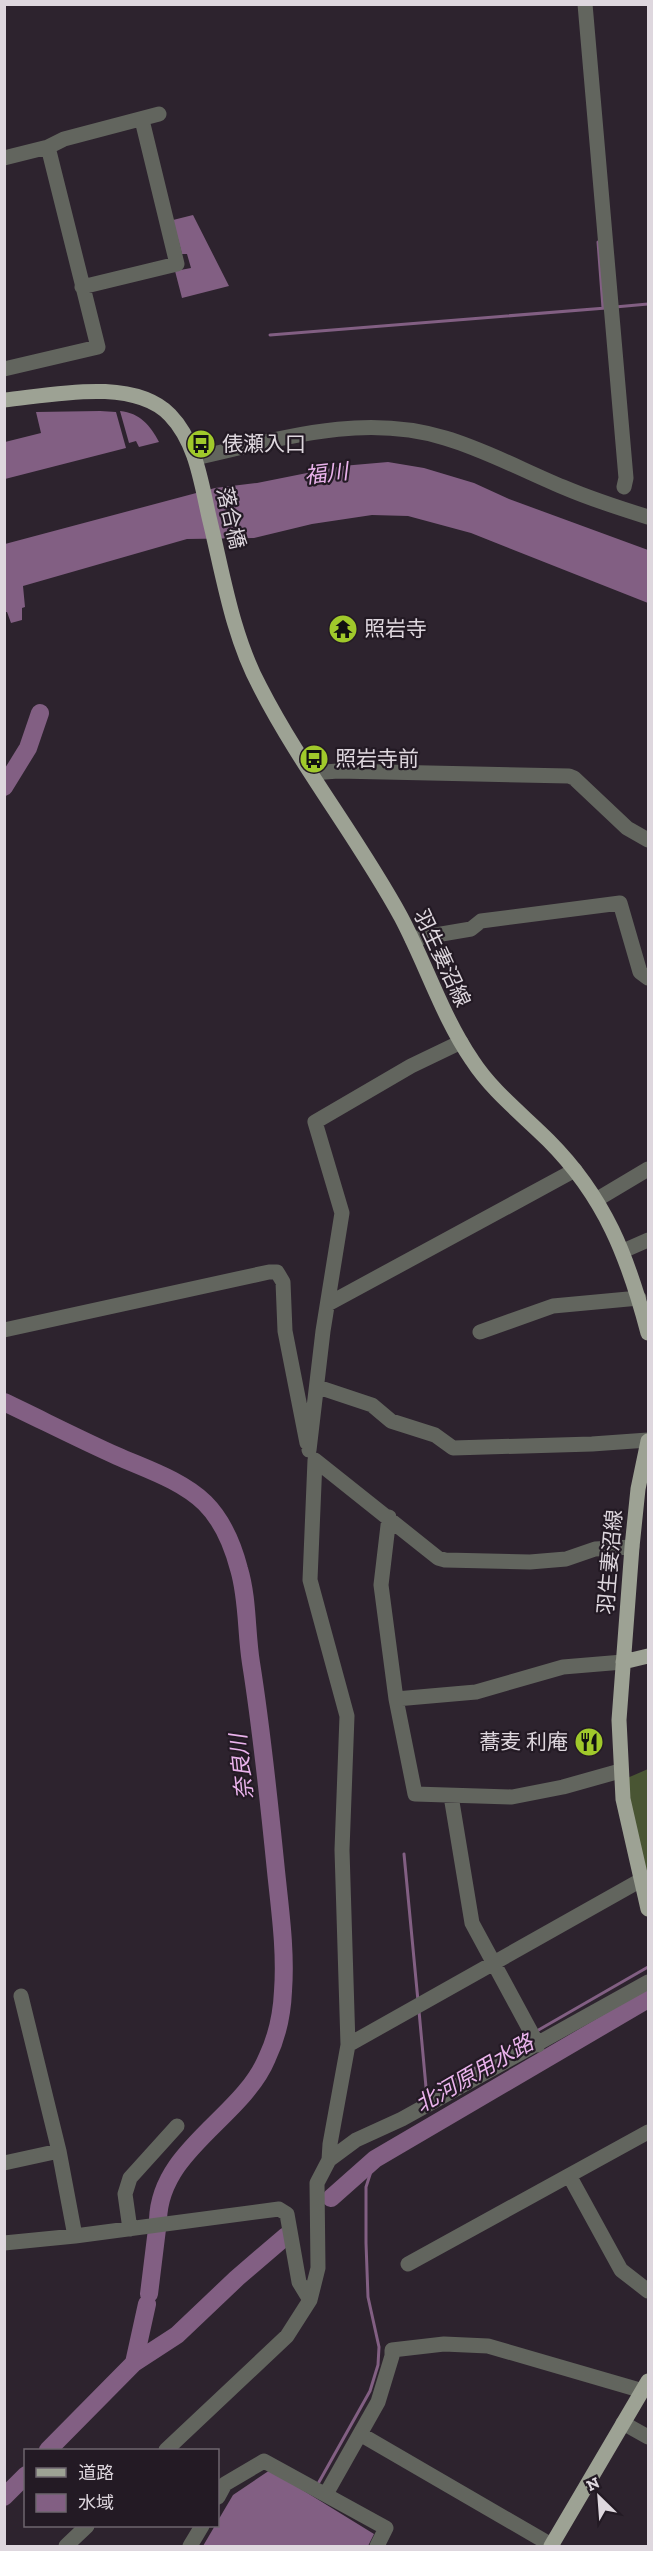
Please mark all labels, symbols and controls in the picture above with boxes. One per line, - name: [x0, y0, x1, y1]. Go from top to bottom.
- bus stop icon: 俵瀬入口: [185, 428, 217, 460]
- place label: 俵瀬入口: [222, 431, 306, 456]
- water label: 福川: [303, 457, 352, 490]
- street label: 落合橋: [212, 484, 251, 551]
- temple icon: 照岩寺: [327, 613, 359, 645]
- place label: 照岩寺: [364, 616, 427, 641]
- bus stop icon: 照岩寺前: [298, 743, 330, 775]
- place label: 照岩寺前: [335, 746, 419, 771]
- street label: 羽生妻沼線: [409, 905, 476, 1011]
- street label: 羽生妻沼線: [592, 1509, 627, 1615]
- restaurant icon: 蕎麦 利庵: [573, 1726, 605, 1758]
- place label: 蕎麦 利庵: [479, 1729, 568, 1754]
- water label: 奈良川: [224, 1731, 258, 1801]
- water label: 北河原用水路: [410, 2028, 540, 2118]
- legend: [24, 2449, 219, 2527]
- text: 道路: [78, 2462, 114, 2484]
- north arrow: [569, 2467, 629, 2527]
- text: N: [583, 2473, 602, 2495]
- text: 水域: [78, 2492, 114, 2514]

